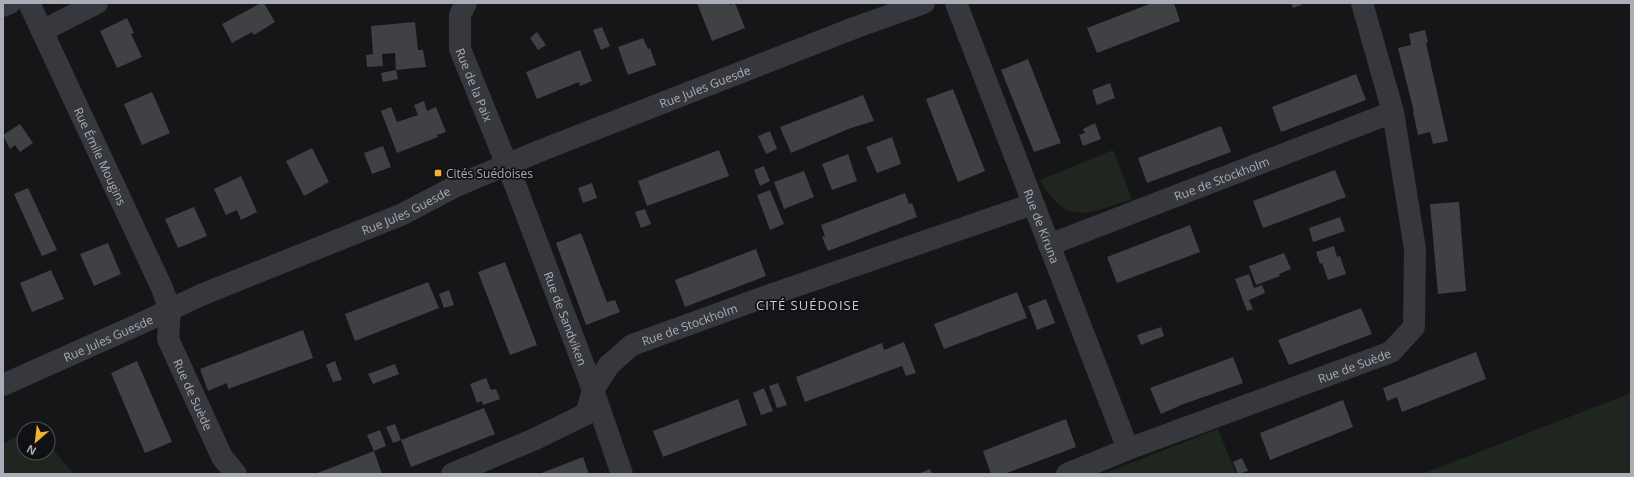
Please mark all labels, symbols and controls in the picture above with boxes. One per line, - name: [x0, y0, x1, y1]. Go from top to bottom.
- street label: Rue de la Paix: [452, 45, 497, 125]
- street label: Rue Jules Guesde: [657, 61, 753, 112]
- street label: Rue Émile Mougins: [70, 104, 131, 208]
- street label: Rue de Stockholm: [1172, 152, 1272, 204]
- place label: Cités Suédoises: [446, 165, 533, 182]
- marker: Cités Suédoises: [433, 168, 443, 178]
- street label: Rue Jules Guesde: [359, 182, 453, 238]
- street label: Rue de Kiruna: [1020, 186, 1064, 266]
- street label: Rue de Sandviken: [540, 269, 591, 368]
- district label: CITÉ SUÉDOISE: [756, 296, 860, 314]
- street label: Rue de Stockholm: [639, 299, 740, 349]
- street label: Rue Jules Guesde: [60, 310, 156, 365]
- street label: Rue de Suède: [1315, 344, 1393, 387]
- street label: Rue de Suède: [170, 356, 217, 433]
- north arrow: [16, 421, 56, 461]
- text: N: [24, 442, 39, 459]

